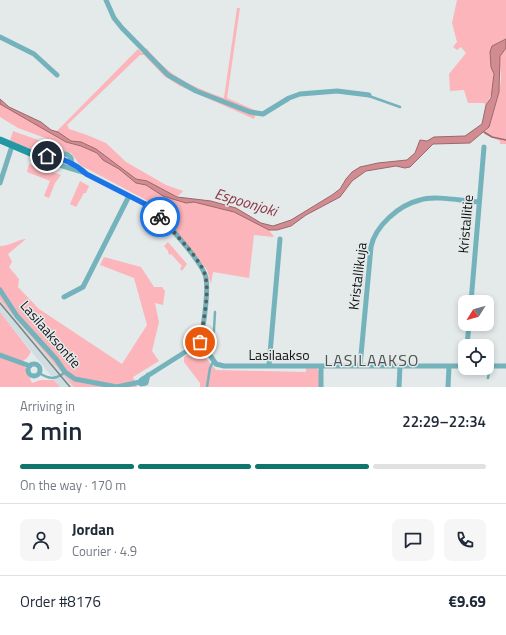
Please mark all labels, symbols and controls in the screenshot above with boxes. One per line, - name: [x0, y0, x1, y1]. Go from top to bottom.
- pin: [30, 139, 64, 173]
- icon: home: [36, 145, 58, 167]
- water label: Espoonjoki: [212, 182, 282, 223]
- street label: Kristallitie: [452, 194, 478, 254]
- courier: [140, 197, 180, 237]
- icon: bike: [149, 206, 171, 228]
- street label: Kristallikuja: [342, 241, 372, 311]
- north arrow: [458, 295, 494, 331]
- map controls: [458, 295, 494, 375]
- street label: Lasilaaksontie: [16, 296, 86, 372]
- pin: [183, 325, 217, 359]
- icon: bag: [189, 331, 211, 353]
- button: locate: [458, 339, 494, 375]
- street label: Lasilaakso: [248, 344, 310, 365]
- district label: LASILAAKSO: [325, 348, 419, 372]
- text: Arriving in: [20, 396, 75, 416]
- text: 22:29–22:34: [402, 410, 486, 433]
- text: 2 min: [20, 411, 83, 450]
- text: On the way · 170 m: [20, 475, 126, 495]
- text: Jordan: [72, 518, 114, 541]
- button: person: [20, 519, 62, 561]
- button: chat: [392, 519, 434, 561]
- button: phone: [444, 519, 486, 561]
- text: Courier · 4.9: [72, 541, 137, 561]
- text: Order #8176: [20, 590, 101, 613]
- text: €9.69: [449, 590, 486, 613]

